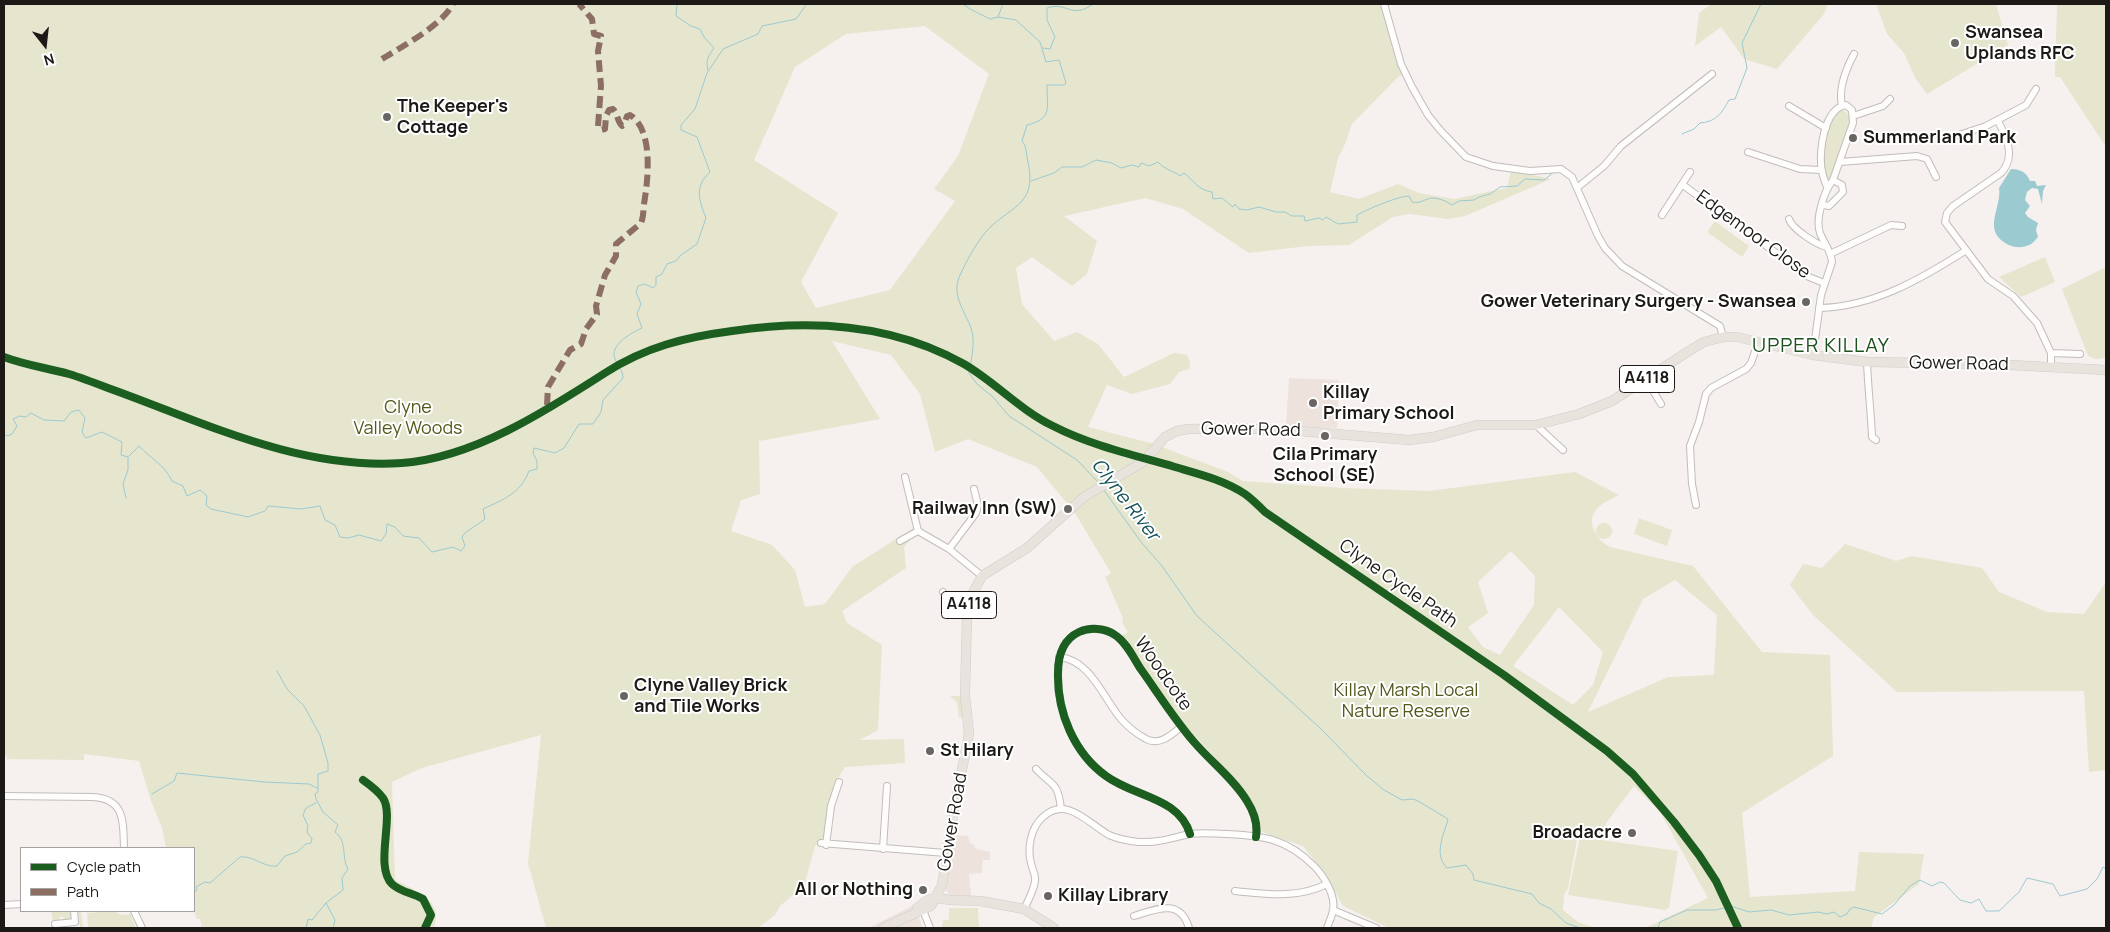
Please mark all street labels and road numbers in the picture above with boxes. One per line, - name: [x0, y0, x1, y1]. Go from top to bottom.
- street label: Edgemoor Close: [1692, 186, 1814, 284]
- street label: Gower Road: [1909, 352, 2009, 376]
- road number: A4118: [1620, 366, 1674, 392]
- street label: Gower Road: [1201, 418, 1301, 442]
- street label: Clyne Cycle Path: [1335, 535, 1461, 633]
- road number: A4118: [942, 592, 996, 618]
- street label: Woodcote: [1130, 633, 1196, 715]
- street label: Gower Road: [934, 771, 972, 873]

